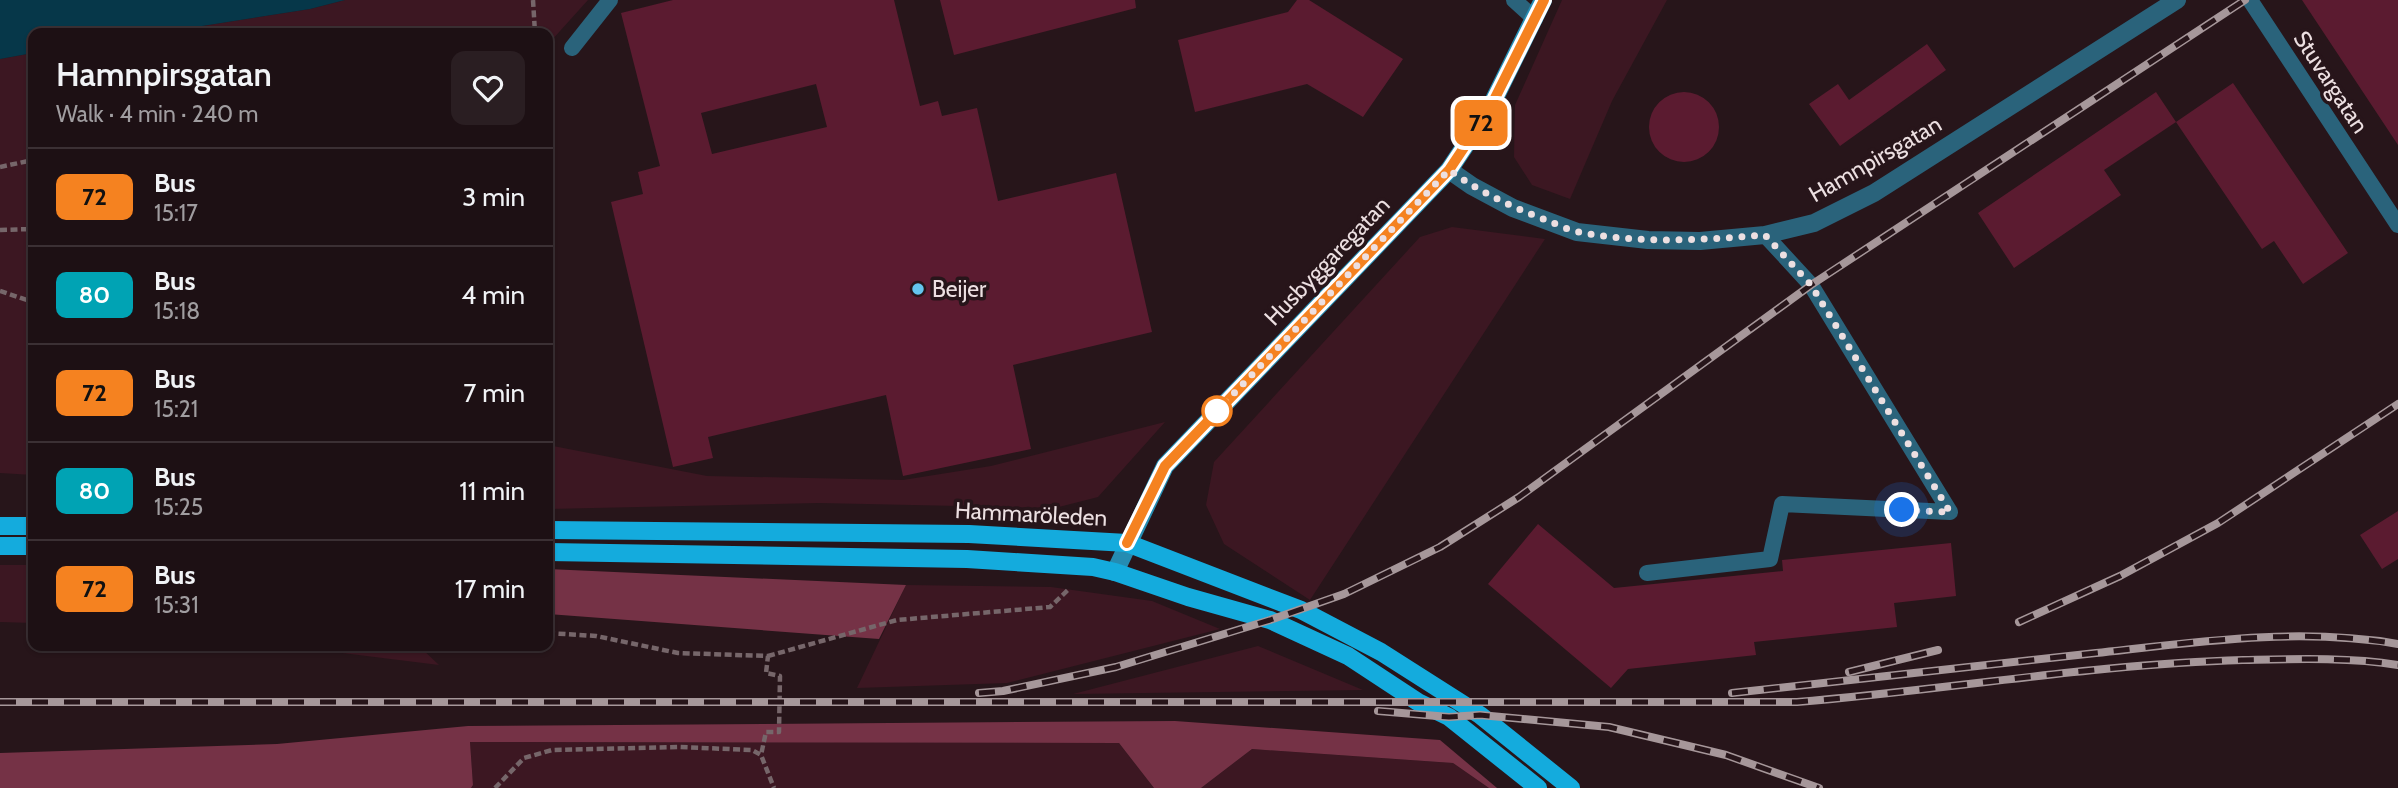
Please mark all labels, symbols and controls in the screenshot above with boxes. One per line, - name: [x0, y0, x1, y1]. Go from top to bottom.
- street label: Stuvargatan: [2288, 26, 2374, 138]
- button: heart: [451, 51, 525, 125]
- text: Hamnpirsgatan: [56, 54, 272, 94]
- text: Walk · 4 min · 240 m: [56, 100, 258, 128]
- line badge: 72: [1450, 100, 1512, 146]
- text: 72: [1469, 108, 1493, 137]
- street label: Hamnpirsgatan: [1804, 110, 1946, 208]
- text: Bus: [154, 167, 195, 199]
- text: 3 min: [462, 181, 525, 213]
- text: 72: [82, 182, 107, 211]
- street label: Husbyggaregatan: [1259, 191, 1395, 331]
- text: 15:17: [154, 199, 198, 227]
- text: Bus: [154, 265, 195, 297]
- place label: Beijer: [932, 275, 987, 303]
- text: 4 min: [461, 279, 525, 311]
- text: 80: [79, 280, 110, 309]
- marker: Beijer: [910, 281, 926, 297]
- text: 15:18: [154, 297, 200, 325]
- text: Bus: [154, 363, 195, 395]
- text: 7 min: [463, 377, 525, 409]
- text: 72: [82, 378, 107, 407]
- text: 15:21: [154, 395, 198, 423]
- unlabelled marker: [1202, 396, 1232, 426]
- text: Bus: [154, 461, 195, 493]
- text: 11 min: [459, 475, 525, 507]
- text: 80: [79, 476, 110, 505]
- your location: [1884, 492, 1919, 527]
- text: 15:25: [154, 493, 203, 521]
- street label: Hammaröleden: [954, 496, 1108, 532]
- text: Bus: [154, 559, 195, 591]
- text: 17 min: [455, 573, 525, 605]
- text: 72: [82, 574, 107, 603]
- text: 15:31: [154, 591, 199, 619]

